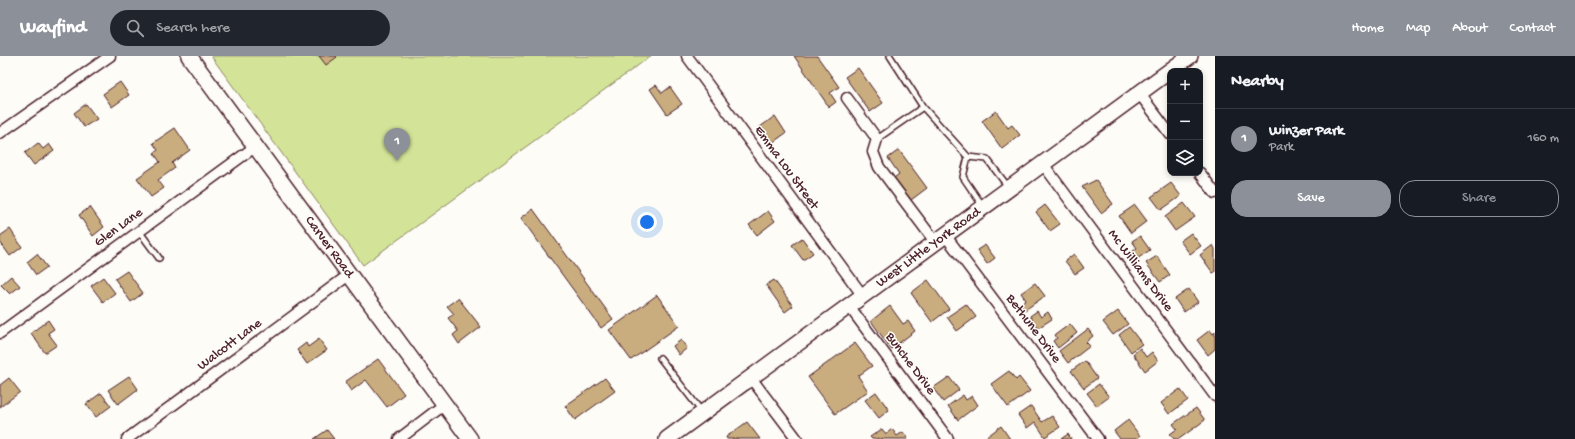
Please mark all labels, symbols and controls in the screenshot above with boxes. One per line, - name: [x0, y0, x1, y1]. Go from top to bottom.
- search box: [110, 10, 390, 46]
- text: Wayfind: [20, 17, 86, 40]
- icon: search: [124, 17, 146, 39]
- text: Search here: [156, 19, 230, 37]
- text: Home: [1352, 20, 1384, 37]
- text: Map: [1406, 20, 1430, 37]
- text: About: [1452, 20, 1488, 37]
- text: Contact: [1510, 20, 1555, 37]
- map controls: [1167, 68, 1203, 176]
- button: +: [1167, 68, 1203, 104]
- text: Nearby: [1231, 72, 1284, 92]
- button: −: [1167, 104, 1203, 140]
- text: Winzer Park: [1269, 122, 1344, 140]
- street label: Emma Lou Street: [750, 123, 823, 214]
- pin: 1: [384, 128, 410, 161]
- text: 1: [1241, 131, 1247, 146]
- text: 160 m: [1527, 131, 1559, 146]
- button: layers: [1167, 140, 1203, 176]
- text: Park: [1269, 140, 1294, 155]
- button: Save: [1231, 180, 1391, 217]
- button: Share: [1399, 180, 1559, 217]
- street label: West Little York Road: [873, 203, 986, 292]
- street label: Glen Lane: [91, 204, 147, 251]
- your location: [637, 212, 657, 232]
- street label: Carver Road: [301, 213, 359, 283]
- street label: Mc Williams Drive: [1104, 227, 1177, 316]
- street label: Bethune Drive: [1001, 290, 1065, 367]
- street label: Walcott Lane: [194, 315, 266, 375]
- street label: Bunche Drive: [880, 329, 939, 399]

